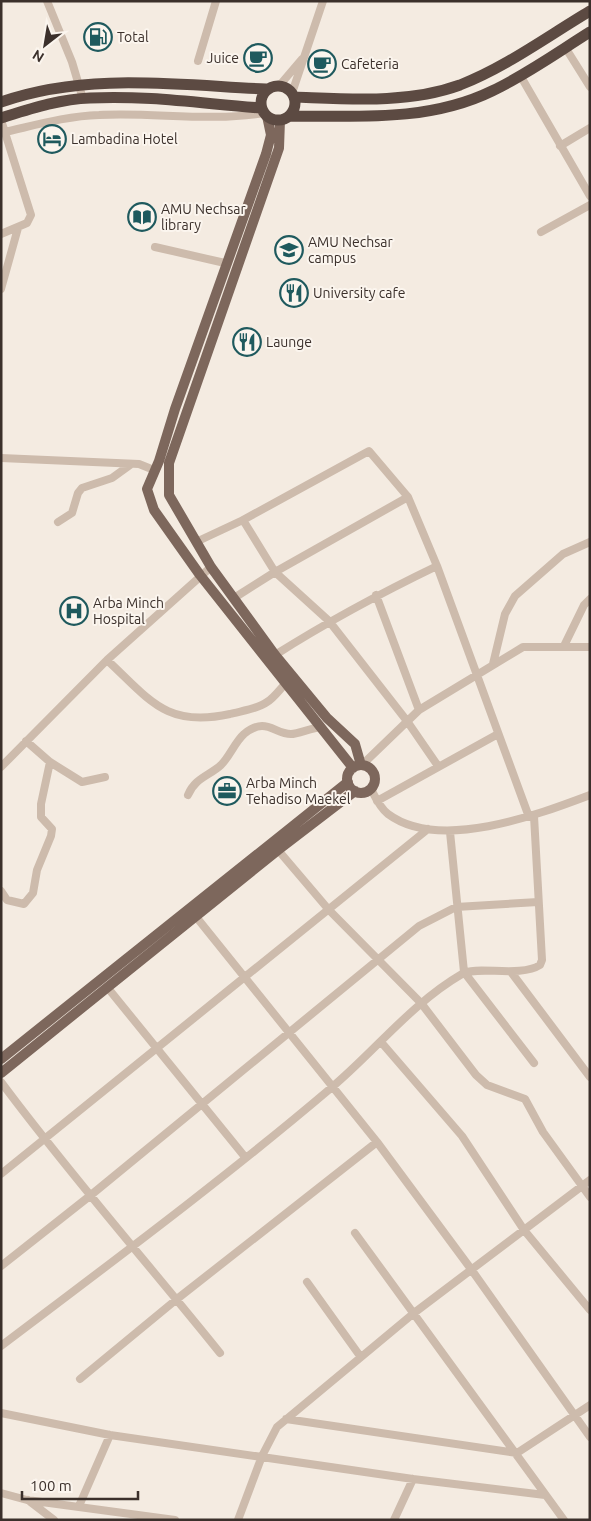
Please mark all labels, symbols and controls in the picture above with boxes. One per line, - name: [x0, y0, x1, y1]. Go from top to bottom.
- north arrow: [20, 20, 70, 70]
- fuel station icon: Total: [83, 22, 113, 52]
- place label: Total: [117, 29, 149, 45]
- cafe icon: Juice: [243, 43, 273, 73]
- text: N: [30, 47, 47, 66]
- cafe icon: Cafeteria: [307, 49, 337, 79]
- place label: Juice: [207, 50, 239, 66]
- place label: Cafeteria: [341, 56, 399, 72]
- hotel icon: Lambadina Hotel: [37, 124, 67, 154]
- place label: Lambadina Hotel: [71, 131, 178, 147]
- place label: AMU Nechsar library: [161, 201, 247, 233]
- library icon: AMU Nechsar library: [127, 202, 157, 232]
- place label: AMU Nechsar campus: [308, 234, 394, 266]
- school or university icon: AMU Nechsar campus: [274, 235, 304, 265]
- restaurant icon: University cafe: [279, 278, 309, 308]
- place label: University cafe: [313, 285, 405, 301]
- restaurant icon: Launge: [232, 327, 262, 357]
- place label: Launge: [266, 334, 312, 350]
- place label: Arba Minch Hospital: [93, 595, 164, 627]
- hospital icon: Arba Minch Hospital: [59, 596, 89, 626]
- place label: Arba Minch Tehadiso Maekel: [246, 775, 351, 807]
- office icon: Arba Minch Tehadiso Maekel: [212, 776, 242, 806]
- scale bar: [22, 1468, 139, 1500]
- text: 100 m: [30, 1477, 72, 1494]

